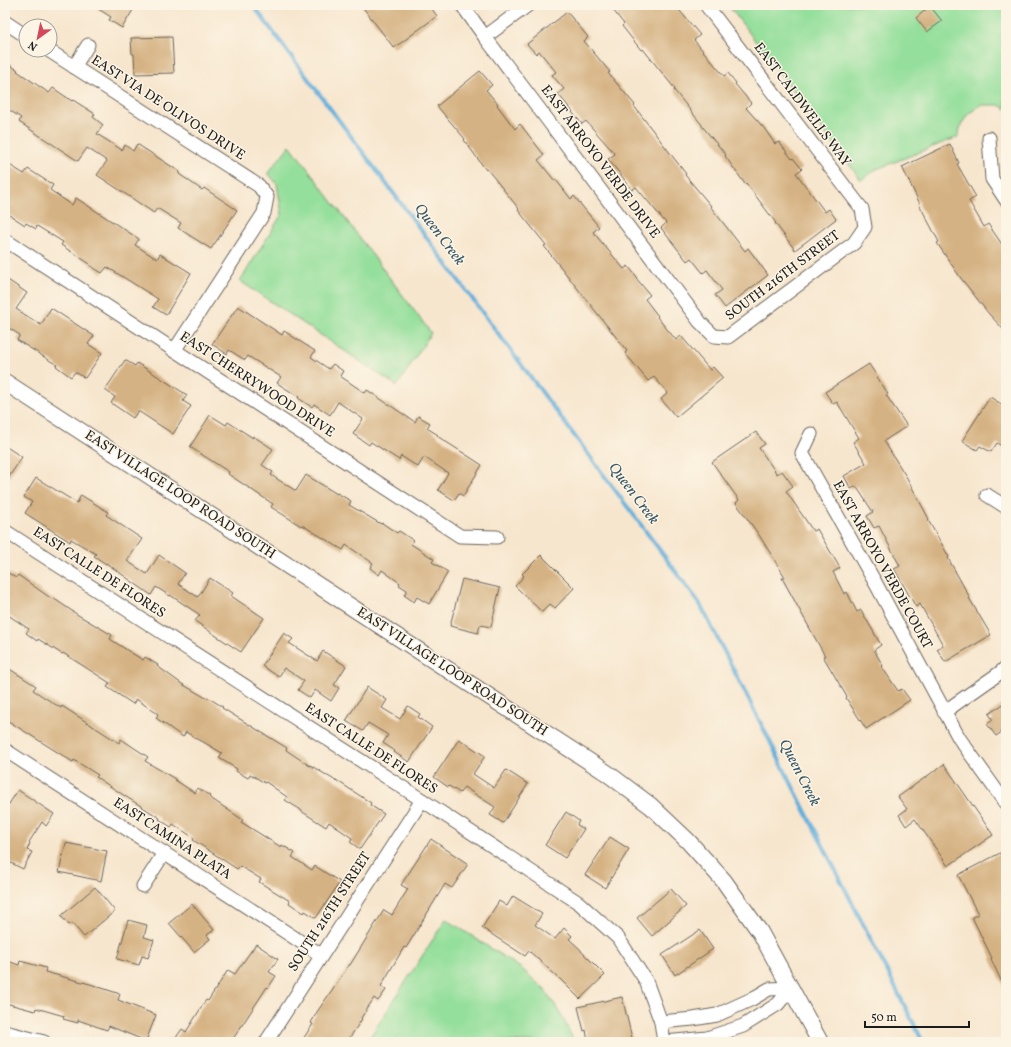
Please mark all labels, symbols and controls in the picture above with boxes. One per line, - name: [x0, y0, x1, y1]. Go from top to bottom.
- north arrow: [18, 18, 58, 58]
- text: N: [26, 37, 41, 54]
- street label: EAST CALDWELLS WAY: [749, 39, 855, 171]
- street label: EAST VIA DE OLIVOS DRIVE: [87, 51, 249, 165]
- street label: EAST ARROYO VERDE DRIVE: [536, 81, 664, 243]
- water label: Queen Creek: [409, 200, 469, 270]
- street label: SOUTH 216TH STREET: [722, 227, 844, 325]
- street label: EAST CHERRYWOOD DRIVE: [176, 328, 338, 442]
- street label: EAST VILLAGE LOOP ROAD SOUTH: [81, 426, 279, 564]
- water label: Queen Creek: [603, 459, 663, 529]
- street label: EAST ARROYO VERDE COURT: [828, 477, 936, 653]
- street label: EAST CALLE DE FLORES: [29, 523, 169, 623]
- street label: EAST VILLAGE LOOP ROAD SOUTH: [353, 603, 551, 741]
- street label: EAST CALLE DE FLORES: [301, 699, 441, 799]
- water label: Queen Creek: [773, 736, 825, 810]
- street label: EAST CAMINA PLATA: [109, 794, 235, 884]
- street label: SOUTH 216TH STREET: [284, 848, 376, 976]
- scale bar: [865, 1003, 969, 1029]
- text: 50 m: [871, 1010, 897, 1026]

